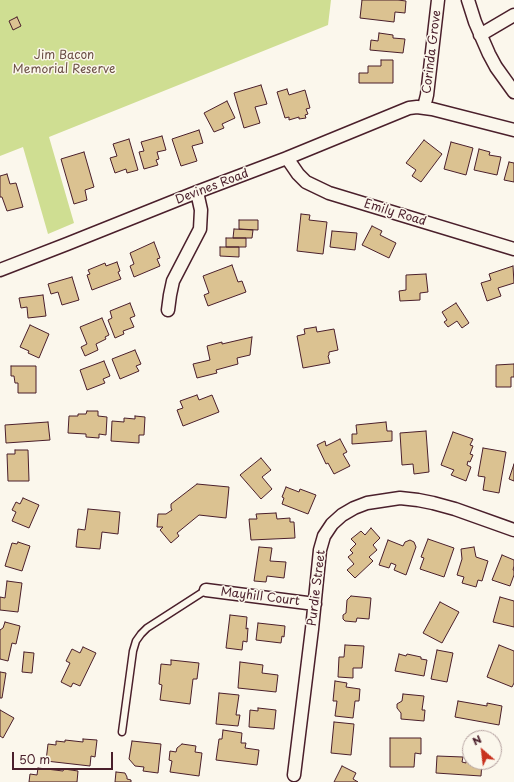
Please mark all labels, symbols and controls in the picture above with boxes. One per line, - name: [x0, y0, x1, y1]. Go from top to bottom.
- street label: Corinda Grove: [420, 9, 444, 95]
- park label: Jim Bacon Memorial Reserve: [13, 49, 115, 77]
- street label: Devines Road: [173, 166, 251, 208]
- street label: Emily Road: [362, 197, 428, 229]
- street label: Purdie Street: [305, 549, 329, 627]
- street label: Mayhill Court: [220, 585, 300, 609]
- north arrow: [462, 730, 502, 770]
- text: N: [469, 730, 484, 749]
- scale bar: [14, 744, 115, 770]
- text: 50 m: [19, 750, 50, 768]

